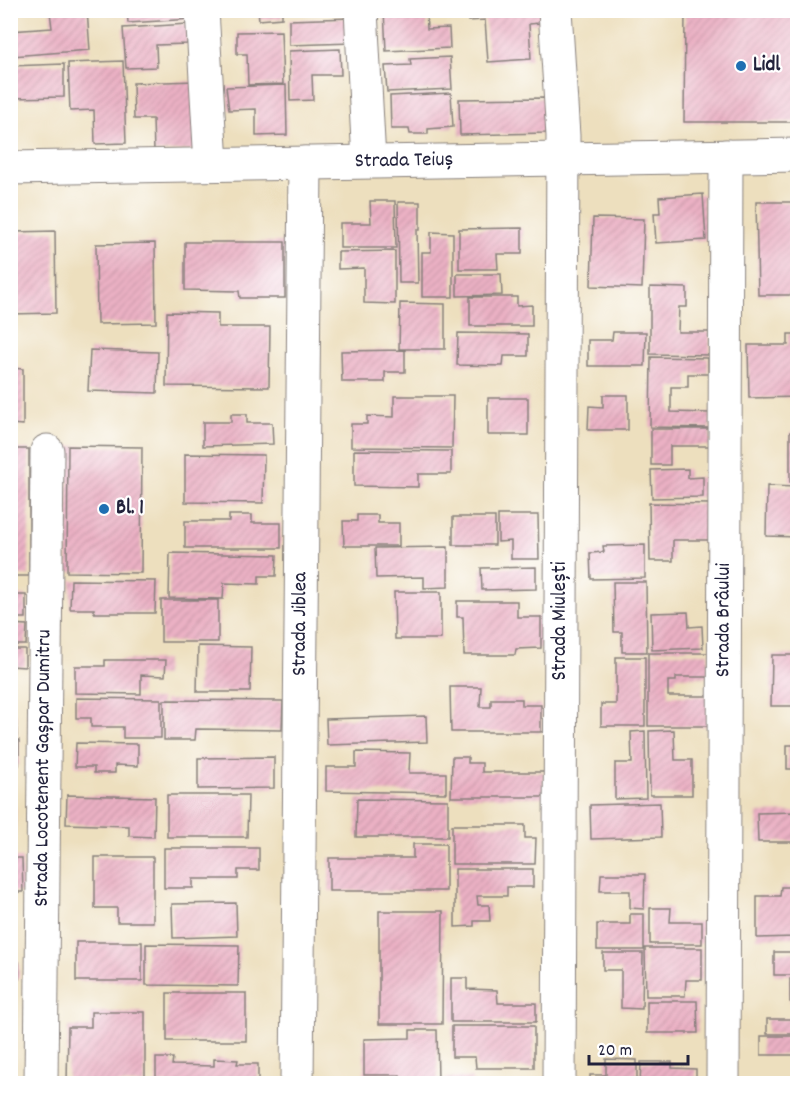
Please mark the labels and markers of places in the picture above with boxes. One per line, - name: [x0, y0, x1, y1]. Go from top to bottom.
- place label: Lidl: [753, 51, 781, 81]
- marker: Lidl: [734, 59, 748, 73]
- place label: Bl. 1: [116, 494, 144, 524]
- marker: Bl. 1: [97, 502, 111, 516]

